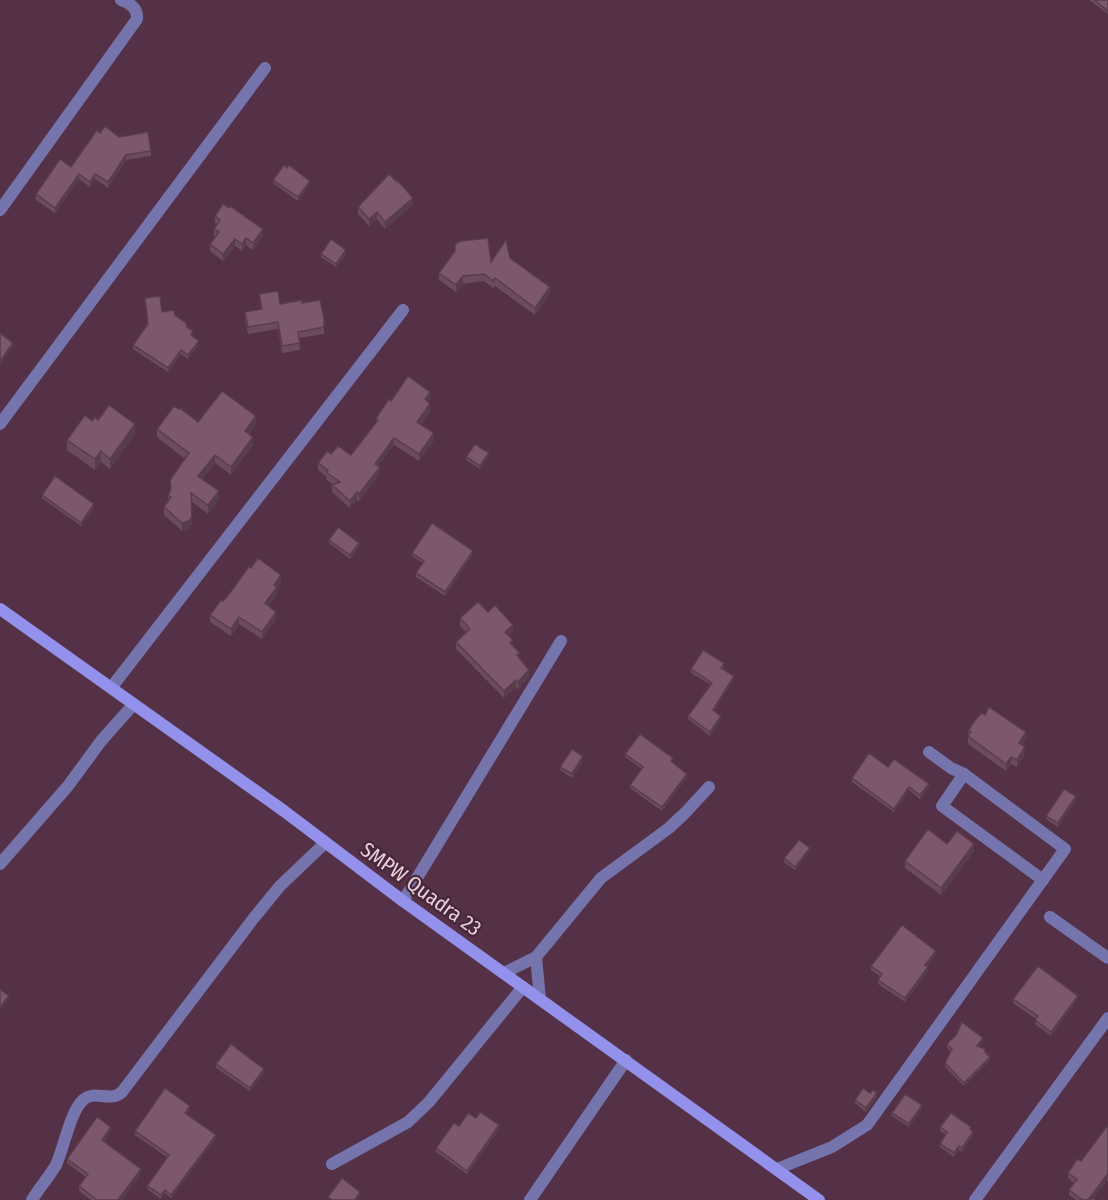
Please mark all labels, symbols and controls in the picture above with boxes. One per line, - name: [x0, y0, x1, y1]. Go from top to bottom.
- street label: SMPW Quadra 23: [356, 836, 486, 942]

